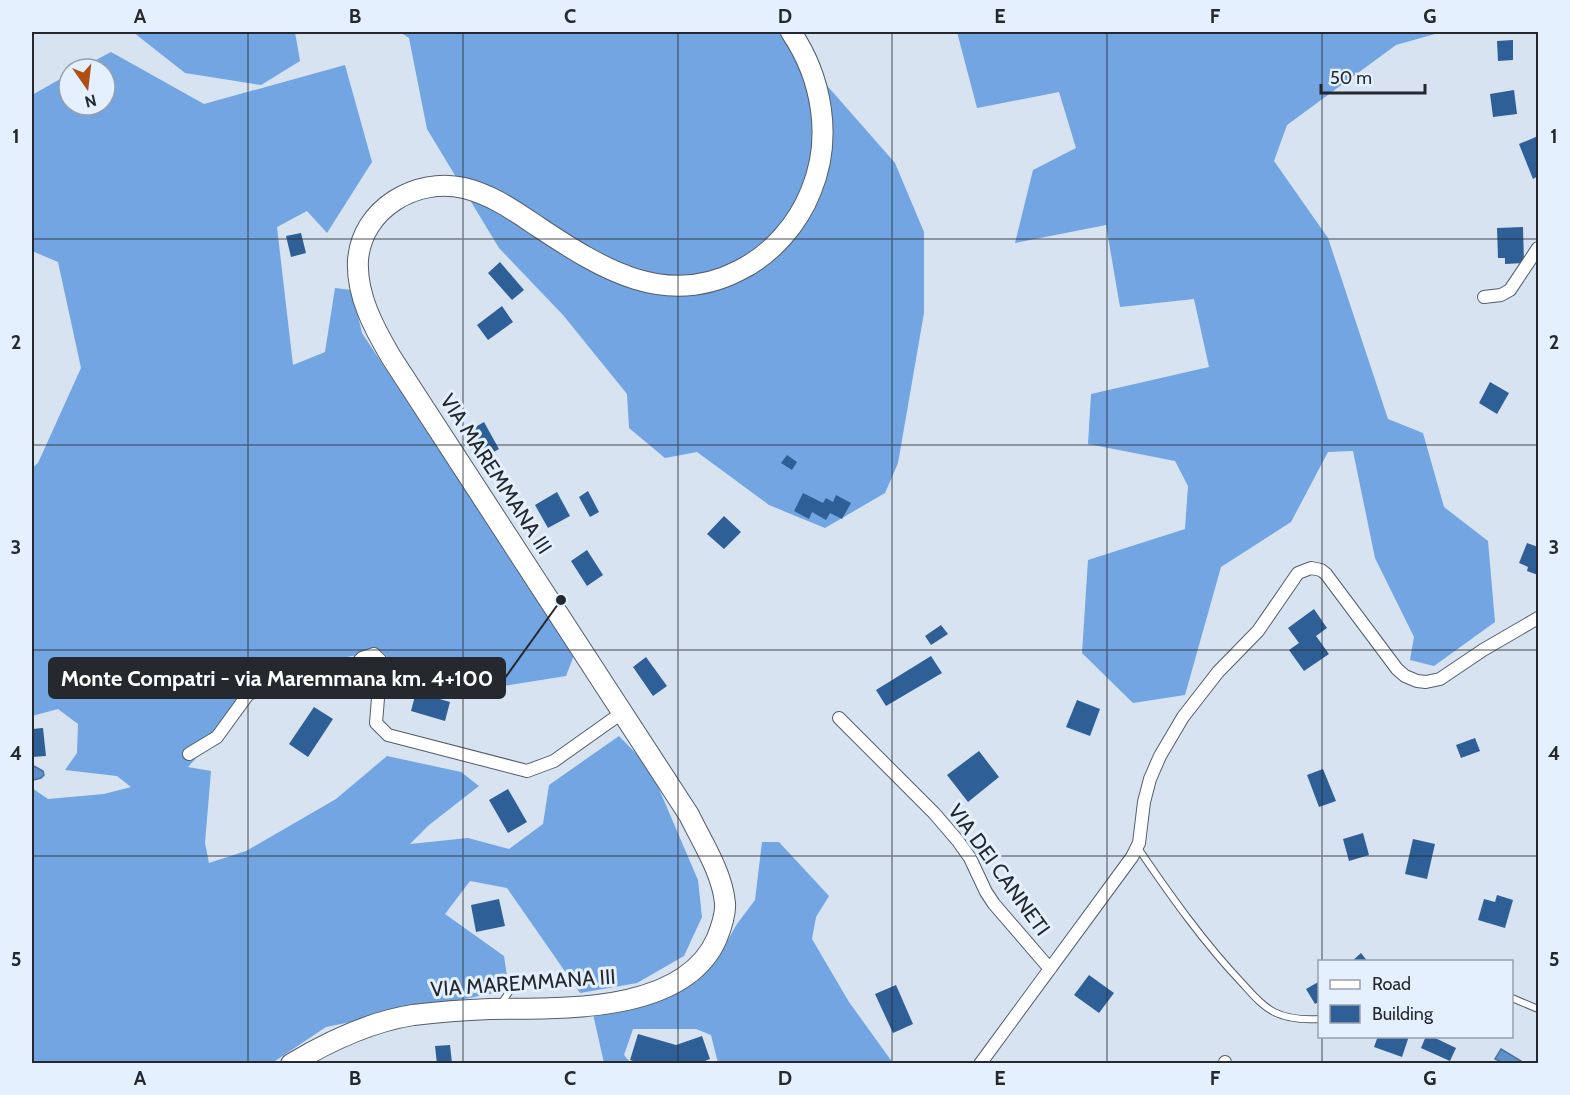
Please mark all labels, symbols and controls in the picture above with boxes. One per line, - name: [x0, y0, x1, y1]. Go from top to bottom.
- text: A: [134, 4, 147, 28]
- text: B: [349, 4, 361, 28]
- text: C: [564, 4, 576, 28]
- text: D: [778, 4, 792, 28]
- text: E: [994, 4, 1006, 28]
- text: F: [1210, 4, 1221, 28]
- text: G: [1423, 4, 1437, 28]
- north arrow: [57, 57, 117, 117]
- scale bar: [1321, 57, 1424, 95]
- text: 50 m: [1330, 67, 1372, 89]
- text: N: [83, 90, 98, 112]
- text: 1: [12, 124, 20, 148]
- text: 1: [1550, 124, 1558, 148]
- text: 2: [11, 330, 21, 354]
- text: 2: [1549, 330, 1559, 354]
- street label: VIA MAREMMANA III: [435, 389, 557, 558]
- text: 3: [11, 535, 21, 559]
- text: 3: [1549, 535, 1559, 559]
- callout: Monte Compatri - via Maremmana km. 4+100: [49, 658, 505, 698]
- text: Monte Compatri - via Maremmana km. 4+100: [61, 665, 493, 692]
- text: 4: [10, 741, 22, 765]
- text: 4: [1548, 741, 1560, 765]
- street label: VIA DEI CANNETI: [943, 799, 1055, 940]
- text: 5: [11, 947, 21, 971]
- text: 5: [1549, 947, 1559, 971]
- legend: [1318, 960, 1513, 1038]
- street label: VIA MAREMMANA III: [429, 964, 616, 1001]
- text: Road: [1372, 973, 1411, 995]
- text: Building: [1372, 1003, 1434, 1025]
- text: A: [134, 1066, 147, 1090]
- text: B: [349, 1066, 361, 1090]
- text: C: [564, 1066, 576, 1090]
- text: D: [778, 1066, 792, 1090]
- text: E: [994, 1066, 1006, 1090]
- text: F: [1210, 1066, 1221, 1090]
- text: G: [1423, 1066, 1437, 1090]

